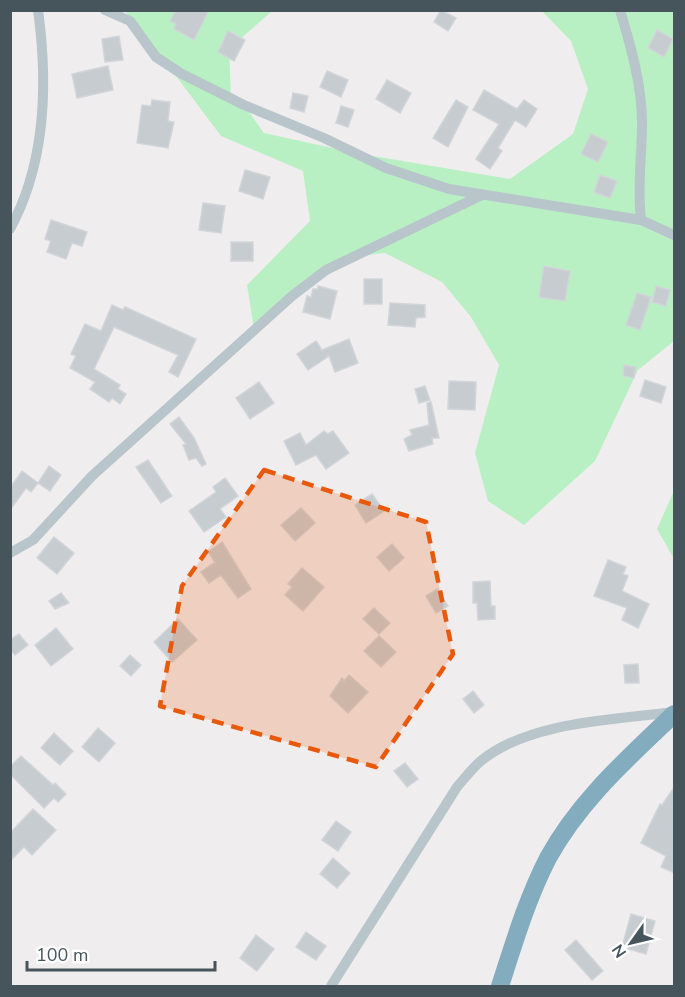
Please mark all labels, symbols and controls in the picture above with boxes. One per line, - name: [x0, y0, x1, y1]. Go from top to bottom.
- north arrow: [601, 913, 661, 973]
- scale bar: [27, 934, 214, 972]
- text: N: [607, 940, 632, 962]
- text: 100 m: [36, 943, 88, 967]

